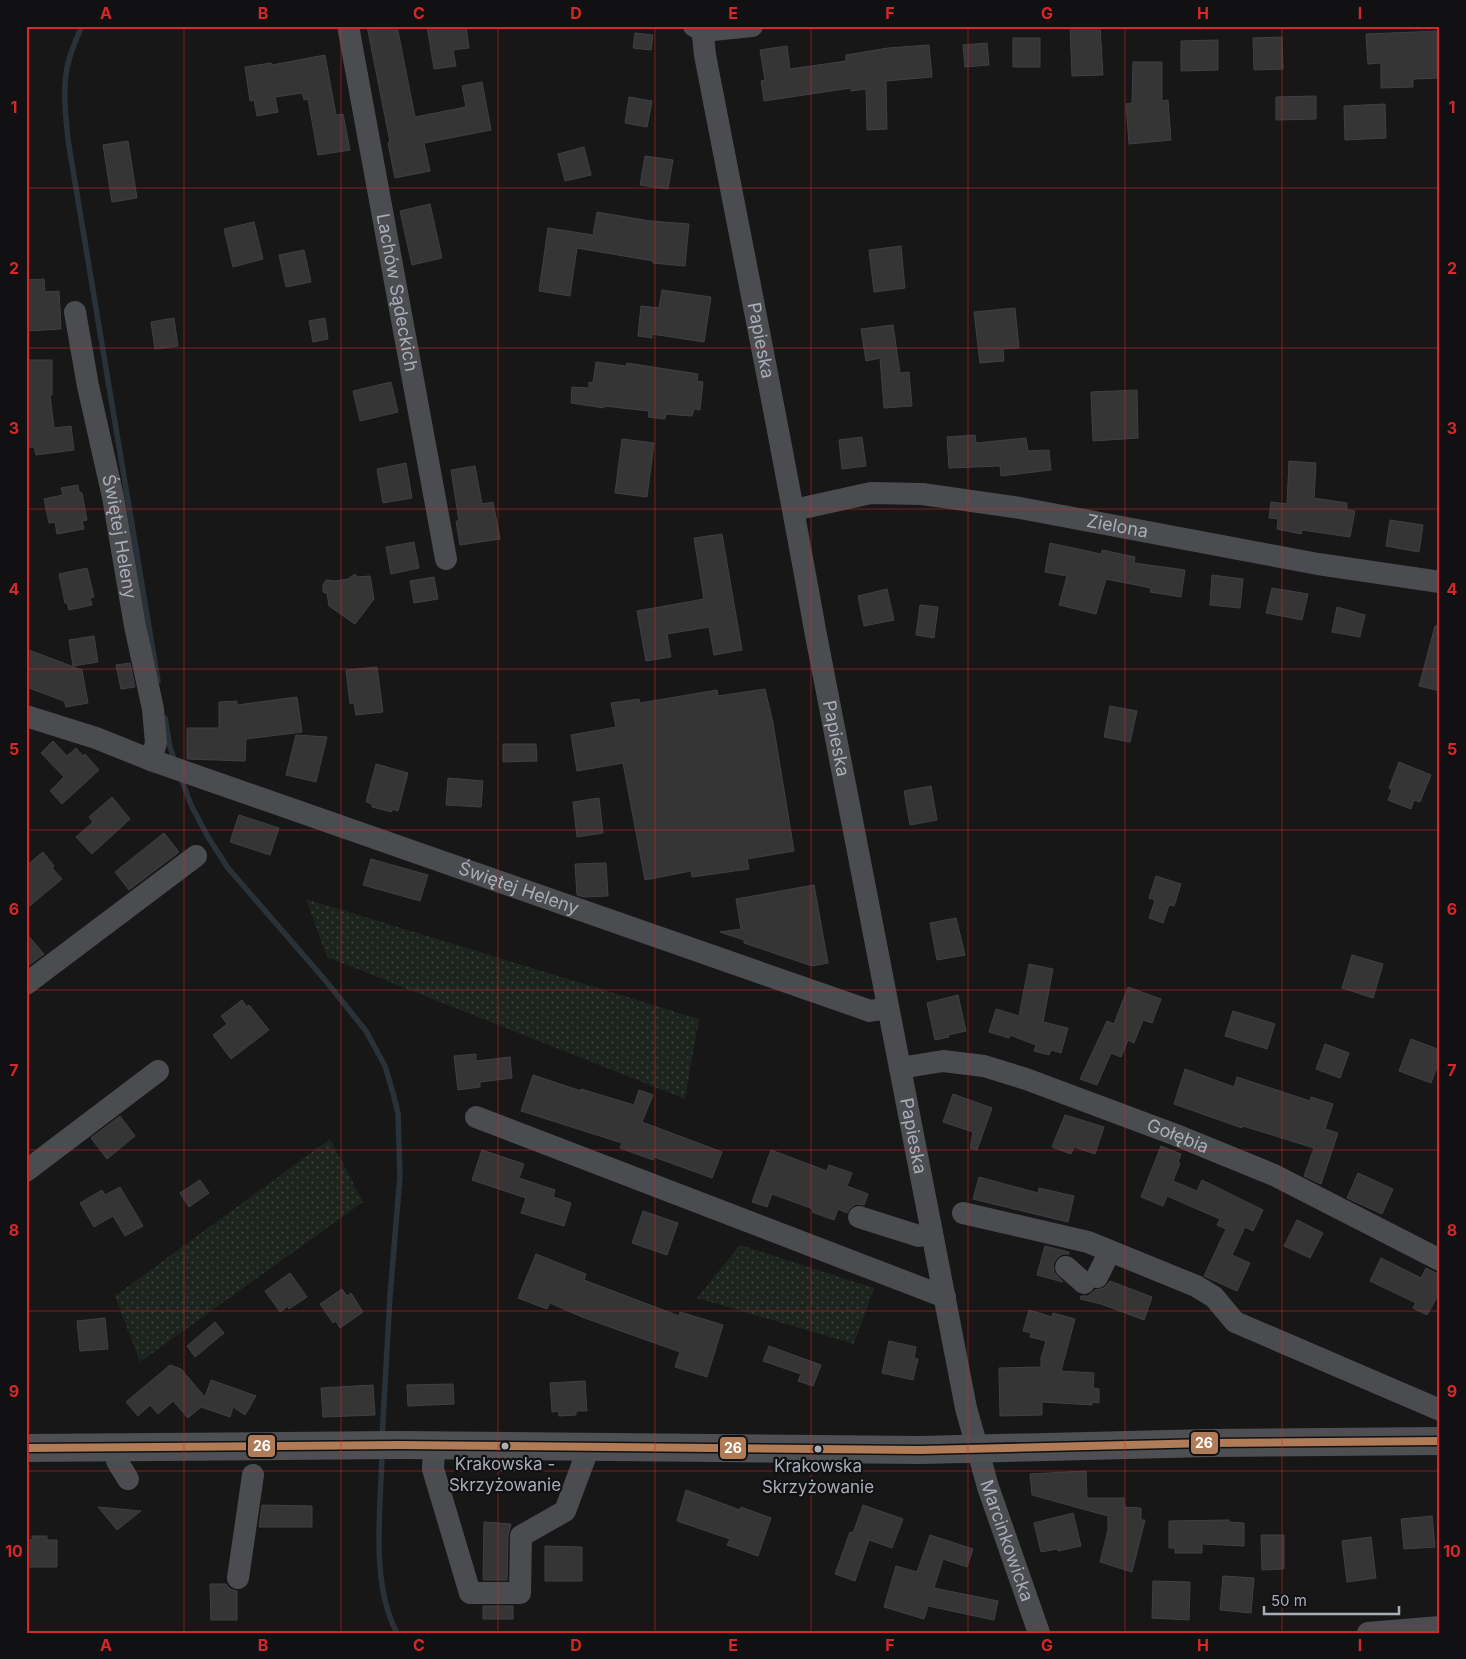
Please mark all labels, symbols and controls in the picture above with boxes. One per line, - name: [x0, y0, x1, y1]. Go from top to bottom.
- text: A: [100, 3, 112, 23]
- text: B: [258, 3, 268, 23]
- text: C: [413, 3, 425, 23]
- text: D: [570, 3, 582, 23]
- text: E: [728, 3, 738, 23]
- text: F: [885, 3, 895, 23]
- text: G: [1041, 3, 1053, 23]
- text: H: [1197, 3, 1209, 23]
- text: I: [1358, 3, 1362, 23]
- text: 1: [11, 97, 17, 117]
- text: 1: [1449, 97, 1455, 117]
- street label: Lachów Sądeckich: [373, 212, 422, 373]
- text: 2: [9, 258, 19, 278]
- text: 2: [1447, 258, 1457, 278]
- street label: Papieska: [744, 301, 779, 380]
- text: 3: [9, 418, 19, 438]
- text: 3: [1447, 418, 1457, 438]
- street label: Świętej Heleny: [98, 472, 141, 600]
- street label: Zielona: [1085, 510, 1150, 542]
- text: 4: [9, 579, 20, 599]
- text: 4: [1447, 579, 1458, 599]
- street label: Papieska: [819, 698, 854, 778]
- text: 5: [9, 739, 19, 759]
- text: 5: [1447, 739, 1457, 759]
- street label: Świętej Heleny: [456, 856, 582, 919]
- text: 6: [9, 899, 19, 919]
- text: 6: [1447, 899, 1457, 919]
- text: 7: [9, 1060, 19, 1080]
- text: 7: [1447, 1060, 1457, 1080]
- street label: Papieska: [896, 1096, 931, 1176]
- street label: Gołębia: [1144, 1114, 1212, 1157]
- text: 8: [9, 1220, 19, 1240]
- text: 8: [1447, 1220, 1457, 1240]
- text: 9: [9, 1381, 19, 1401]
- text: 9: [1447, 1381, 1457, 1401]
- line badge: 26: [1190, 1431, 1219, 1455]
- line badge: 26: [247, 1434, 276, 1458]
- text: 26: [1195, 1434, 1213, 1451]
- line badge: 26: [719, 1436, 747, 1460]
- text: 26: [253, 1437, 271, 1454]
- text: 26: [724, 1439, 742, 1456]
- marker: Krakowska - Skrzyżowanie: [500, 1441, 510, 1451]
- marker: Krakowska Skrzyżowanie: [813, 1444, 823, 1454]
- place label: Krakowska - Skrzyżowanie: [449, 1454, 561, 1495]
- place label: Krakowska Skrzyżowanie: [762, 1456, 874, 1497]
- street label: Marcinkowicka: [976, 1477, 1038, 1604]
- text: 10: [5, 1541, 23, 1561]
- text: 10: [1443, 1541, 1461, 1561]
- scale bar: [1264, 1584, 1398, 1616]
- text: 50 m: [1271, 1591, 1307, 1610]
- text: A: [100, 1635, 112, 1655]
- text: B: [258, 1635, 268, 1655]
- text: C: [413, 1635, 425, 1655]
- text: D: [570, 1635, 582, 1655]
- text: E: [728, 1635, 738, 1655]
- text: F: [885, 1635, 895, 1655]
- text: G: [1041, 1635, 1053, 1655]
- text: H: [1197, 1635, 1209, 1655]
- text: I: [1358, 1635, 1362, 1655]

